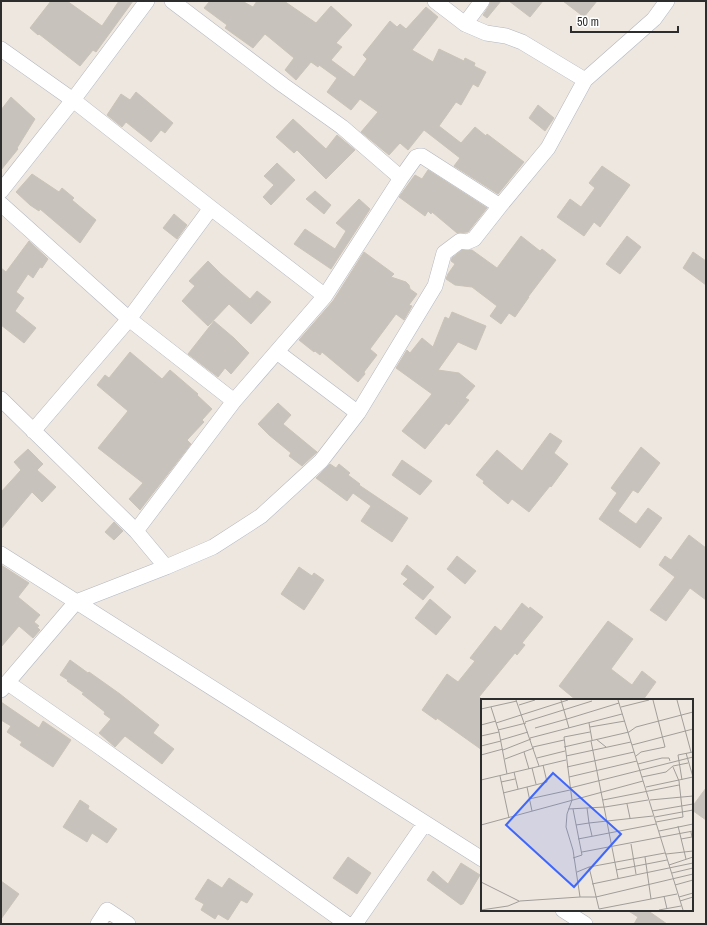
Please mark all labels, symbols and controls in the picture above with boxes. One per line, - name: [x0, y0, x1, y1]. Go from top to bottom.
- scale bar: [571, 8, 678, 34]
- text: 50 m: [577, 14, 599, 30]
- inset map: [481, 699, 693, 911]

